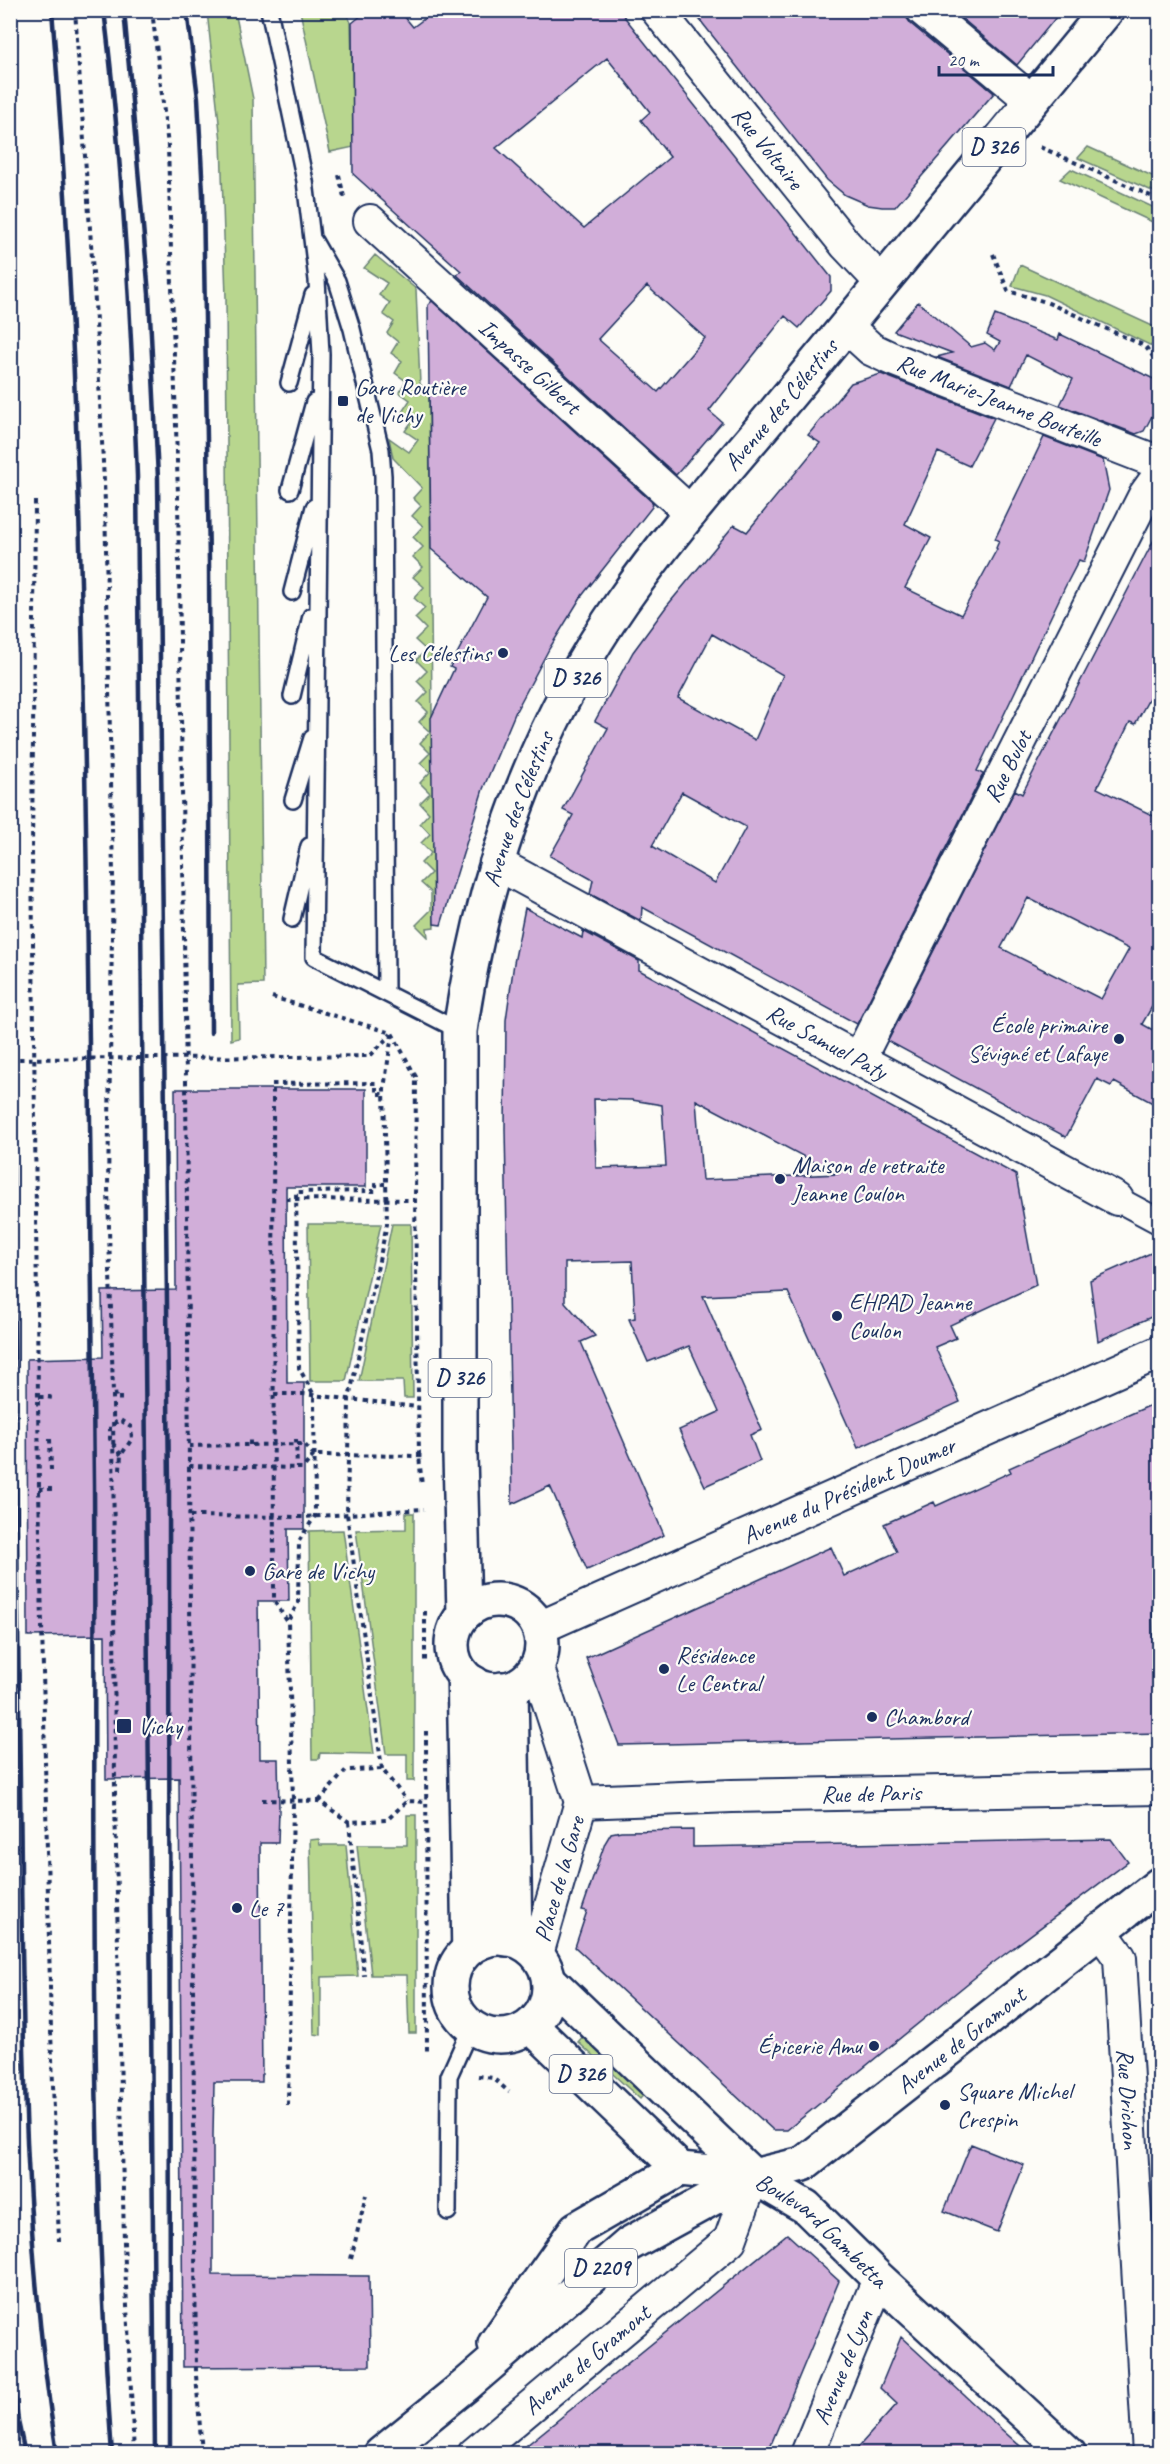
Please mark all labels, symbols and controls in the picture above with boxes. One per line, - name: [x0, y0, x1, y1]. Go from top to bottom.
- scale bar: [939, 39, 1053, 77]
- text: 20 m: [948, 49, 981, 71]
- street label: Rue Voltaire: [726, 100, 812, 197]
- road number: D 326: [962, 128, 1026, 166]
- street label: Impasse Gilbert: [472, 312, 589, 422]
- street label: Avenue des Célestins: [717, 331, 846, 477]
- street label: Rue Marie-Jeanne Bouteille: [893, 347, 1107, 454]
- place label: Gare Routière de Vichy: [355, 372, 468, 430]
- marker: Gare Routière de Vichy: [336, 394, 350, 408]
- place label: Les Célestins: [388, 638, 493, 668]
- marker: Les Célestins: [496, 646, 510, 660]
- road number: D 326: [544, 659, 608, 697]
- street label: Rue Bulot: [977, 724, 1039, 807]
- street label: Avenue des Célestins: [476, 725, 561, 890]
- street label: Rue Samuel Paty: [761, 997, 894, 1087]
- place label: École primaire Sévigné et Lafaye: [968, 1010, 1109, 1068]
- marker: École primaire Sévigné et Lafaye: [1112, 1032, 1126, 1046]
- place label: Maison de retraite Jeanne Coulon: [791, 1150, 946, 1208]
- marker: Maison de retraite Jeanne Coulon: [773, 1172, 787, 1186]
- place label: EHPAD Jeanne Coulon: [849, 1287, 973, 1345]
- marker: EHPAD Jeanne Coulon: [830, 1309, 844, 1323]
- road number: D 326: [428, 1359, 492, 1397]
- street label: Avenue du Président Doumer: [738, 1429, 962, 1551]
- place label: Gare de Vichy: [262, 1556, 376, 1586]
- marker: Gare de Vichy: [243, 1564, 257, 1578]
- place label: Résidence Le Central: [676, 1640, 764, 1698]
- marker: Résidence Le Central: [657, 1662, 671, 1676]
- place label: Chambord: [884, 1702, 972, 1732]
- marker: Chambord: [865, 1710, 879, 1724]
- place label: Vichy: [138, 1711, 184, 1741]
- marker: Vichy: [115, 1717, 133, 1735]
- street label: Rue de Paris: [821, 1777, 923, 1809]
- street label: Place de la Gare: [527, 1811, 592, 1945]
- place label: Le 7: [249, 1893, 285, 1923]
- marker: Le 7: [230, 1901, 244, 1915]
- street label: Avenue de Gramont: [890, 1979, 1033, 2100]
- place label: Épicerie Amu: [758, 2031, 864, 2061]
- marker: Épicerie Amu: [867, 2039, 881, 2053]
- street label: Rue Drichon: [1110, 2048, 1146, 2151]
- road number: D 326: [550, 2055, 612, 2093]
- place label: Square Michel Crespin: [957, 2076, 1076, 2134]
- marker: Square Michel Crespin: [938, 2098, 952, 2112]
- street label: Boulevard Gambetta: [750, 2166, 895, 2295]
- road number: D 2209: [565, 2249, 637, 2287]
- street label: Avenue de Gramont: [517, 2297, 658, 2421]
- street label: Avenue de Lyon: [806, 2305, 880, 2429]

